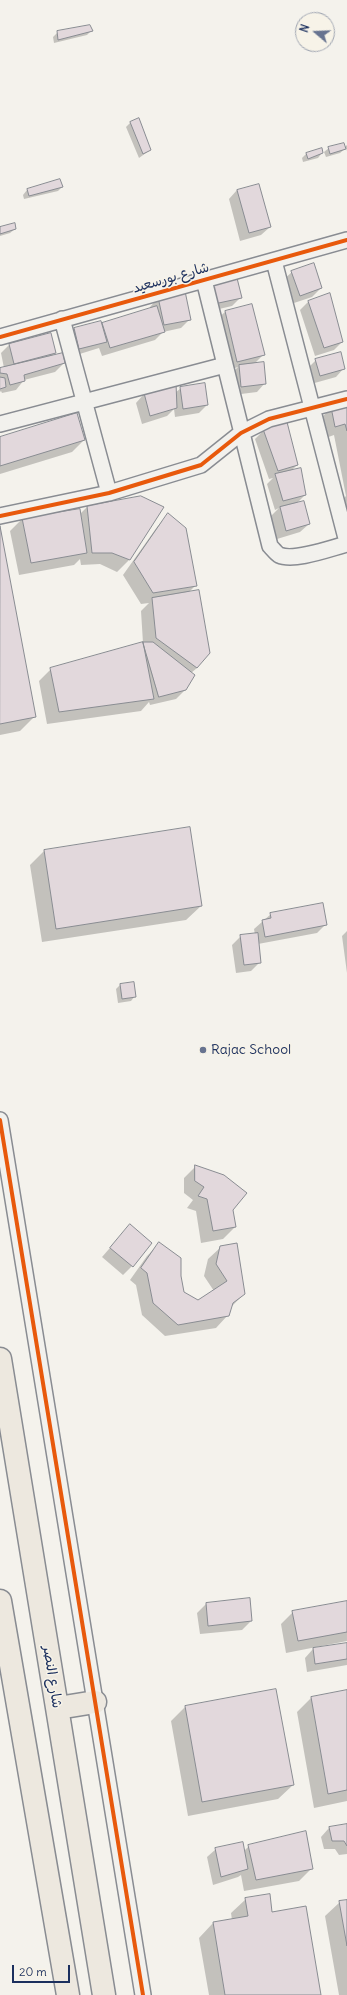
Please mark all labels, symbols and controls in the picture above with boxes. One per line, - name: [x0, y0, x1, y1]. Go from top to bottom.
- north arrow: [295, 12, 335, 52]
- text: N: [297, 23, 312, 34]
- street label: شارع بورسعيد: [131, 259, 211, 297]
- place label: Rajac School: [211, 1042, 291, 1058]
- marker: Rajac School: [198, 1045, 208, 1055]
- street label: شارع النصر: [39, 1645, 65, 1709]
- scale bar: [14, 1957, 72, 1983]
- text: 20 m: [19, 1964, 47, 1979]

